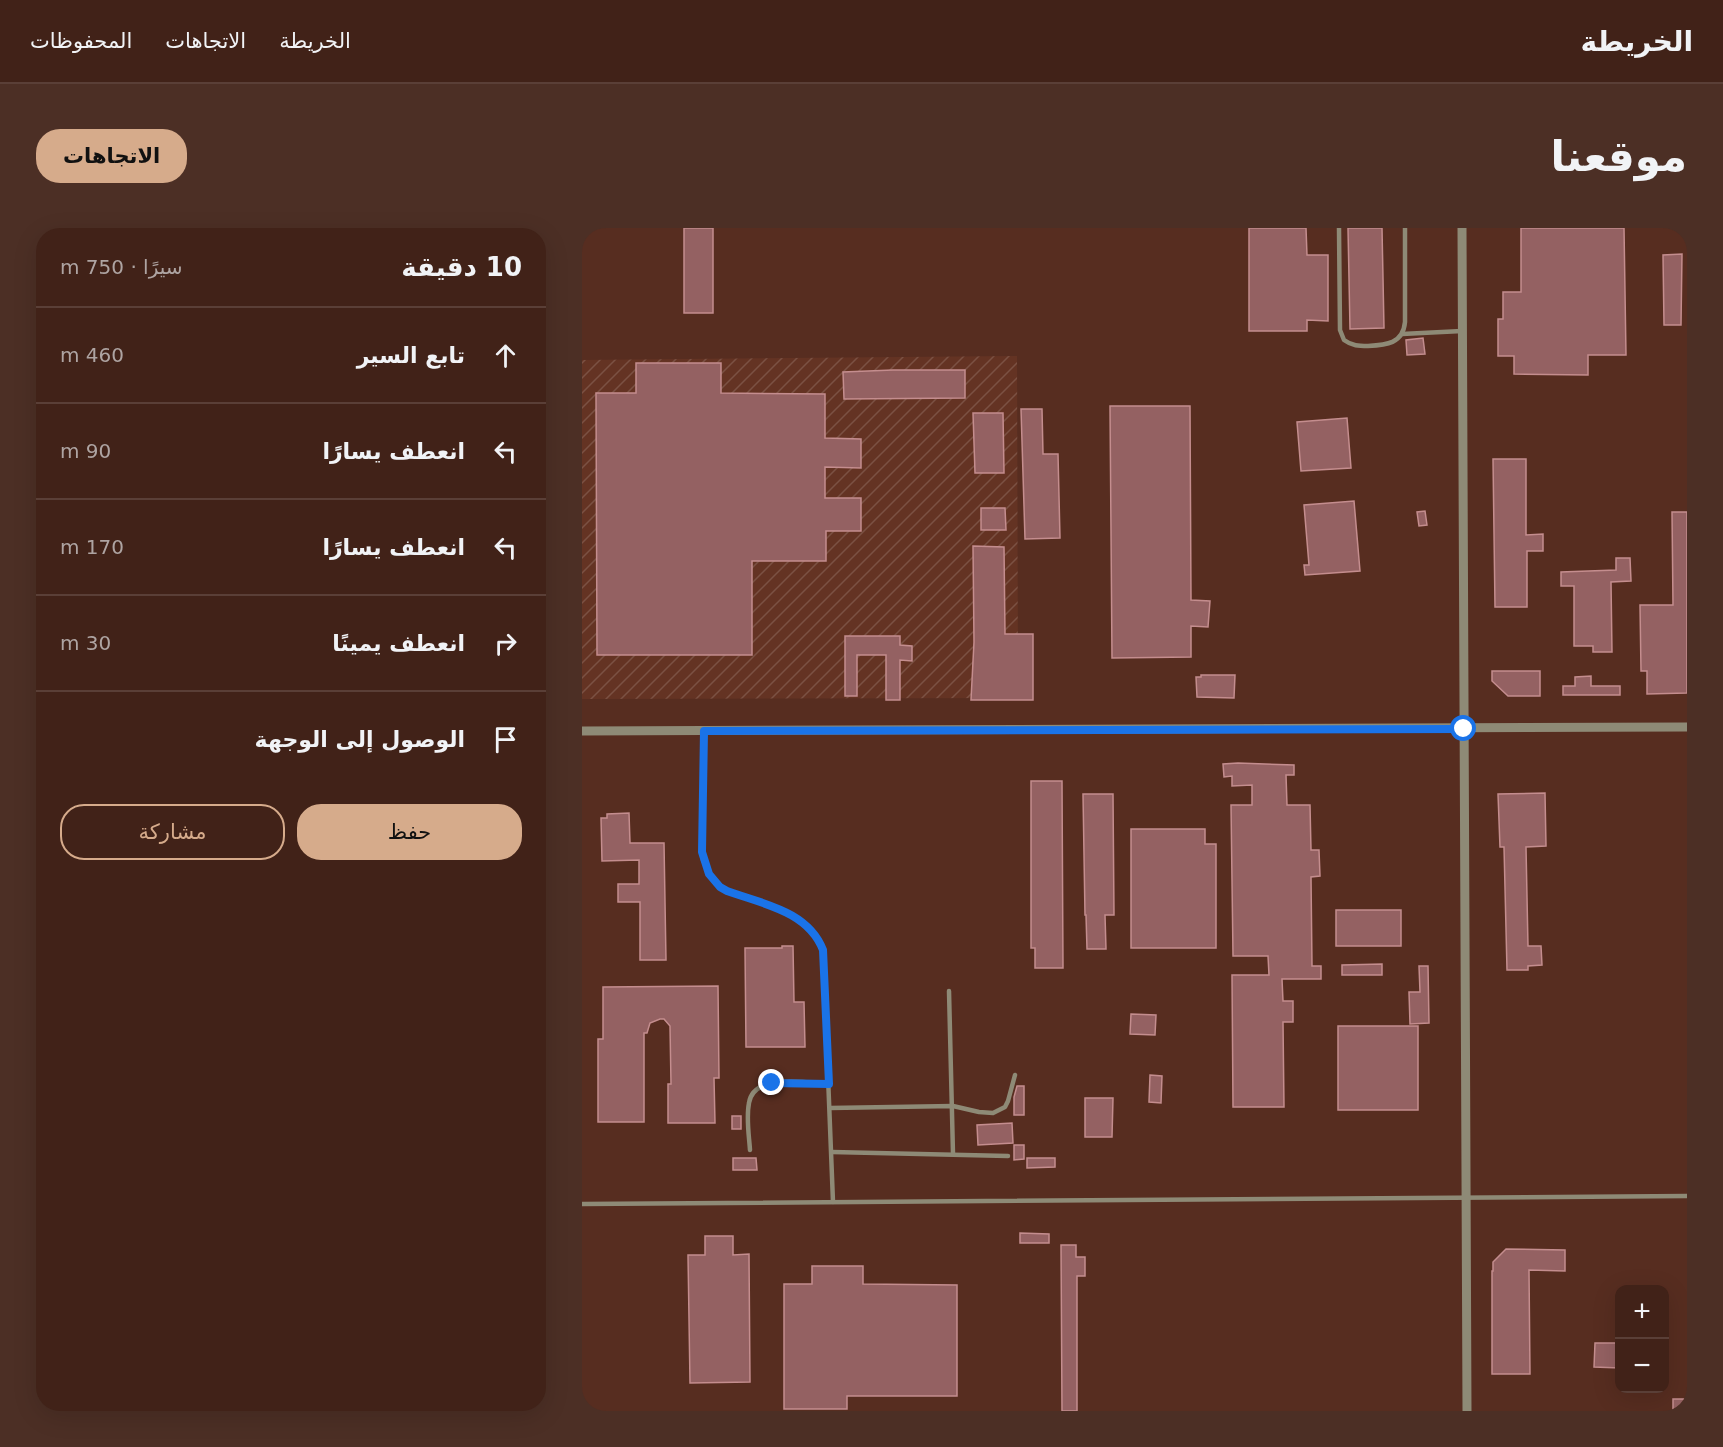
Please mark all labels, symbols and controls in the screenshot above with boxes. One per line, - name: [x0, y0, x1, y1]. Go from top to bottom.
- text: الخريطة: [1581, 25, 1693, 58]
- text: المحفوظات: [30, 29, 132, 53]
- text: الاتجاهات: [165, 29, 246, 53]
- text: الخريطة: [279, 29, 351, 53]
- button: الاتجاهات: [36, 129, 187, 183]
- text: موقعنا: [1551, 132, 1687, 181]
- text: 10 دقيقة: [401, 252, 522, 282]
- text: سيرًا · 750 m: [60, 255, 183, 279]
- icon: ahead: [489, 339, 522, 372]
- text: 460 m: [60, 343, 124, 367]
- text: تابع السير: [357, 343, 465, 368]
- icon: left: [489, 435, 522, 468]
- text: 90 m: [60, 439, 111, 463]
- text: انعطف يسارًا: [322, 439, 465, 464]
- icon: left: [489, 531, 522, 564]
- text: 170 m: [60, 535, 124, 559]
- text: انعطف يسارًا: [322, 535, 465, 560]
- icon: right: [489, 627, 522, 660]
- text: 30 m: [60, 631, 111, 655]
- text: انعطف يمينًا: [332, 631, 465, 656]
- route start: [1450, 715, 1476, 741]
- icon: arrive: [489, 723, 522, 756]
- text: الوصول إلى الوجهة: [255, 727, 465, 752]
- button: مشاركة: [60, 804, 285, 860]
- button: حفظ: [297, 804, 522, 860]
- route end: [758, 1069, 784, 1095]
- map controls: [1615, 1285, 1669, 1393]
- button: +: [1615, 1285, 1669, 1339]
- button: −: [1615, 1339, 1669, 1393]

